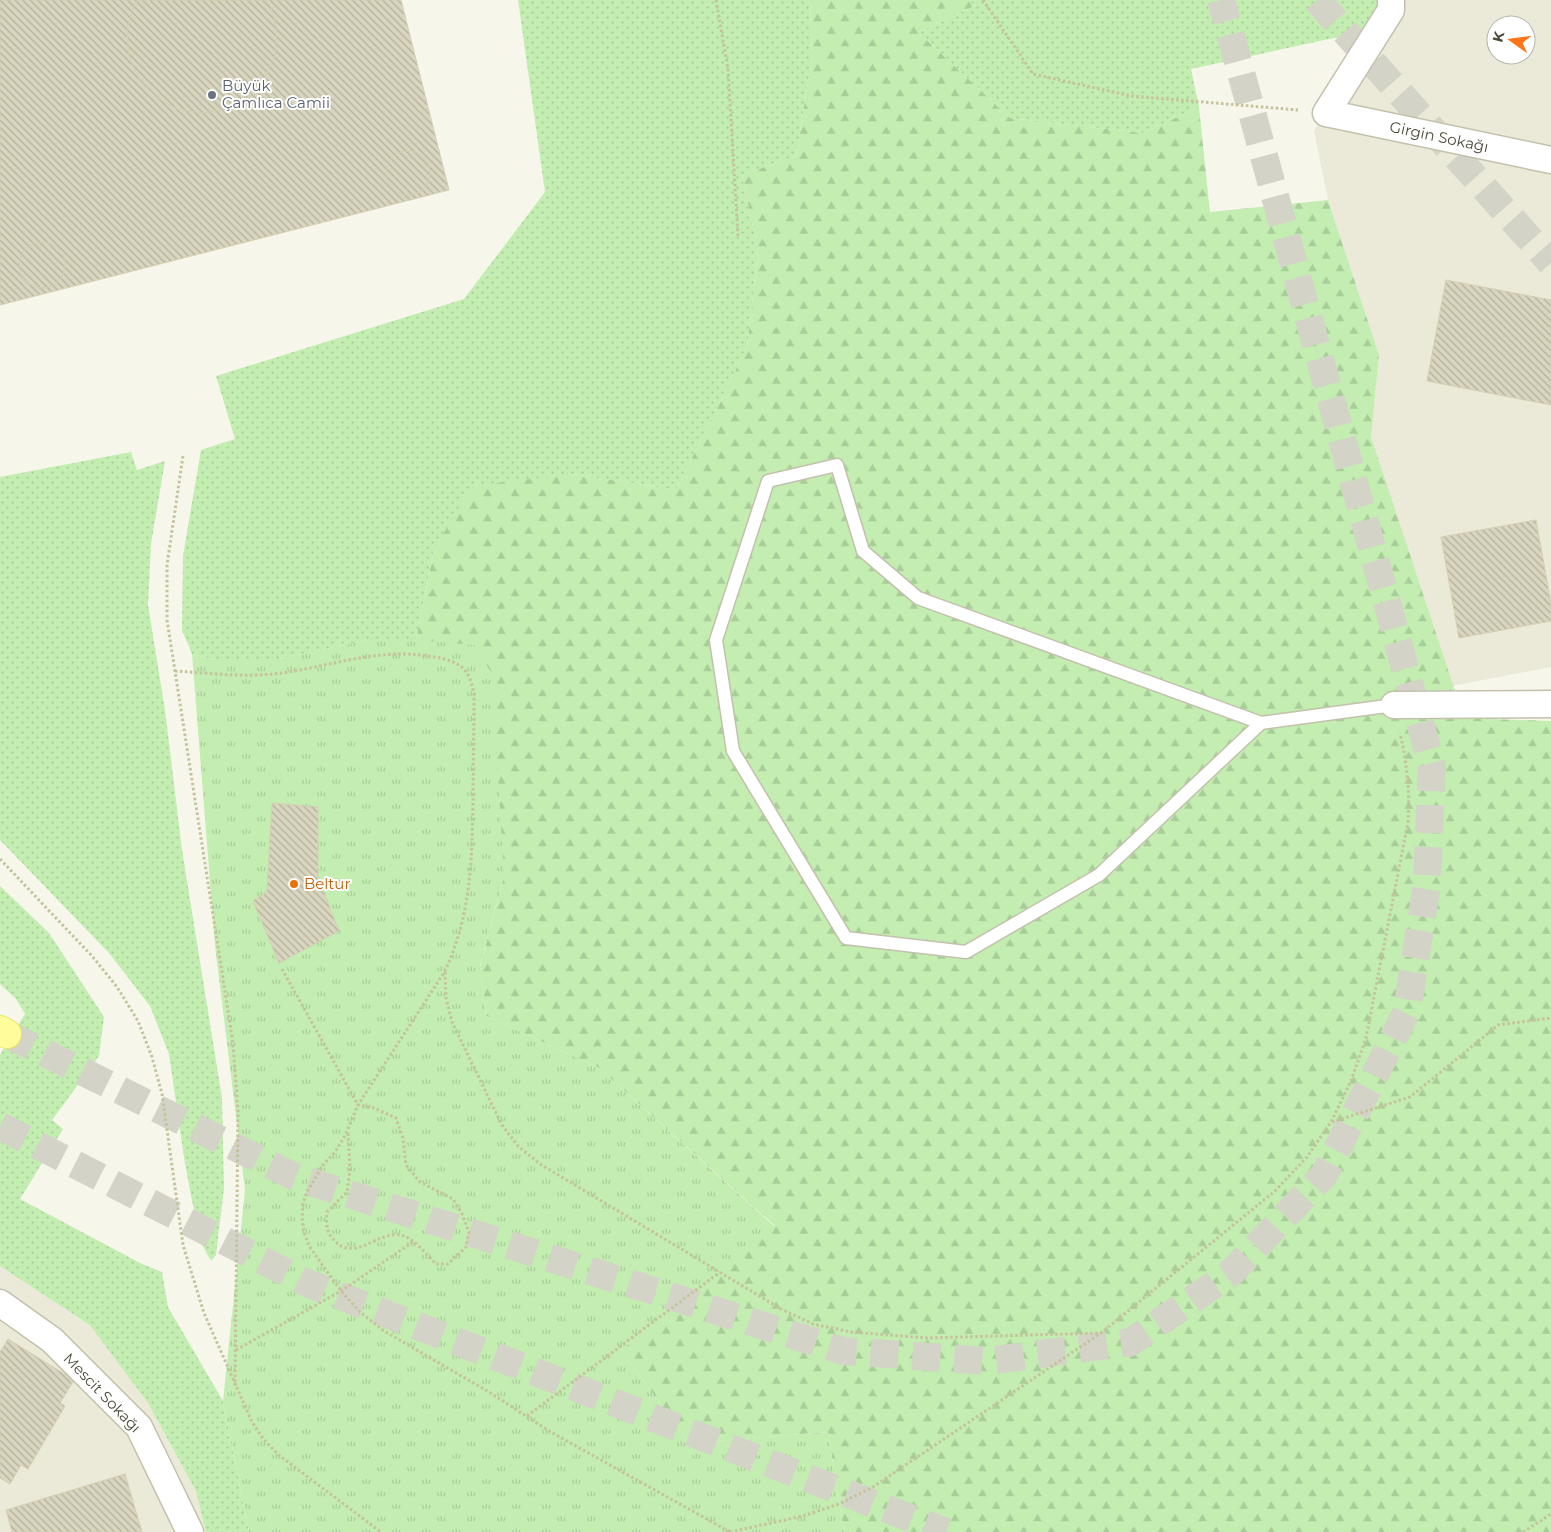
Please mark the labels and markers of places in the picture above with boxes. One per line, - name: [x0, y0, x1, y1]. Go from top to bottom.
- place label: Büyük Çamlıca Camii: [222, 76, 330, 112]
- marker: Büyük Çamlıca Camii: [206, 89, 218, 101]
- place label: Beltur: [304, 874, 350, 893]
- marker: Beltur: [288, 878, 300, 890]

